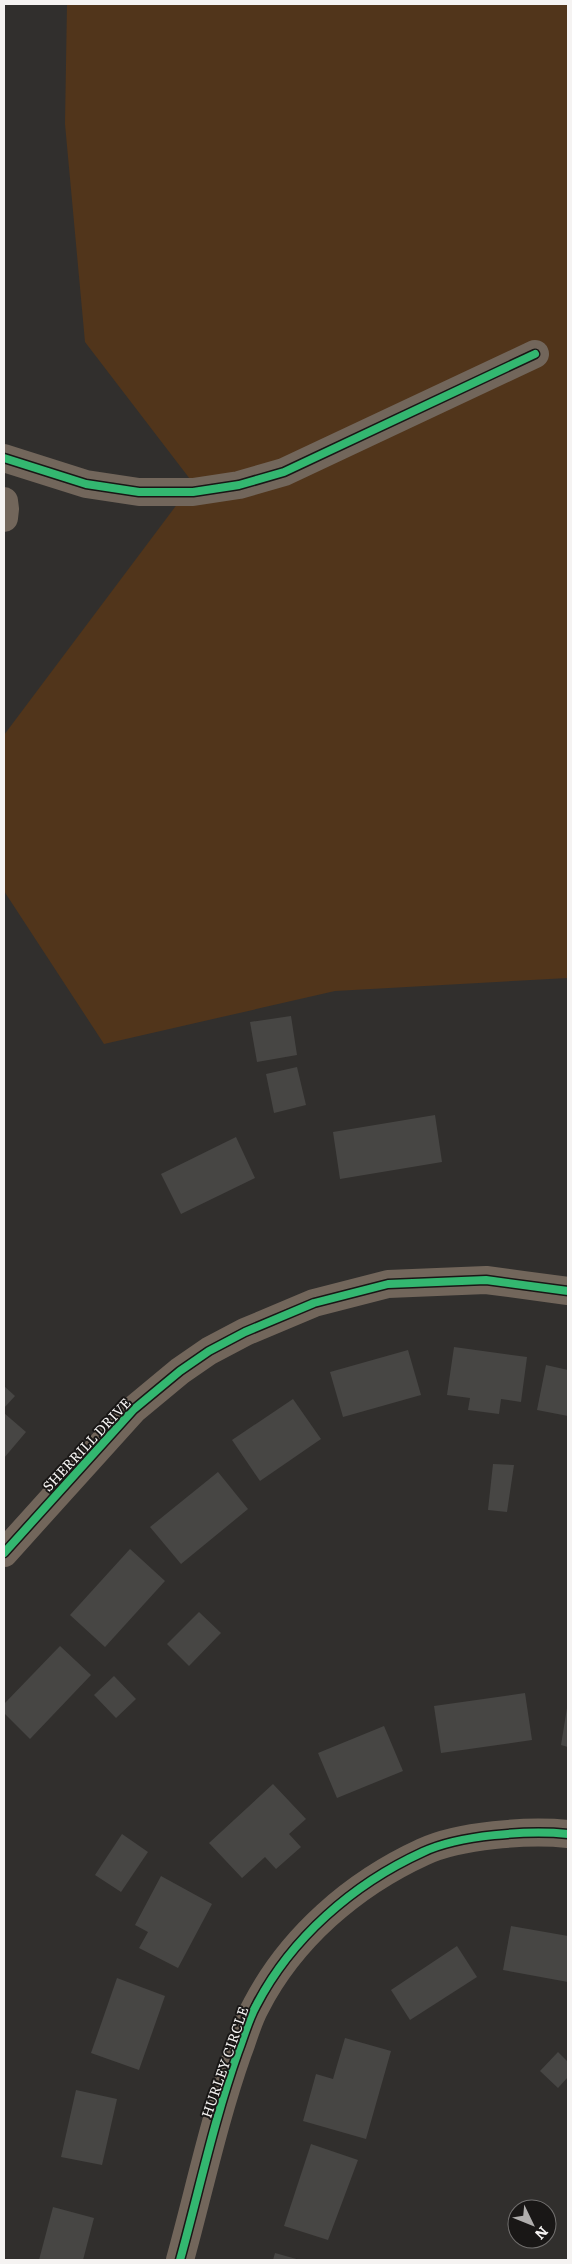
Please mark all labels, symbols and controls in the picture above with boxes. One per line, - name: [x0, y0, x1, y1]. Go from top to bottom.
- street label: SHERRILL DRIVE: [37, 1393, 135, 1495]
- street label: HURLEY CIRCLE: [196, 2004, 252, 2120]
- north arrow: [507, 2199, 557, 2249]
- text: N: [531, 2222, 554, 2245]

